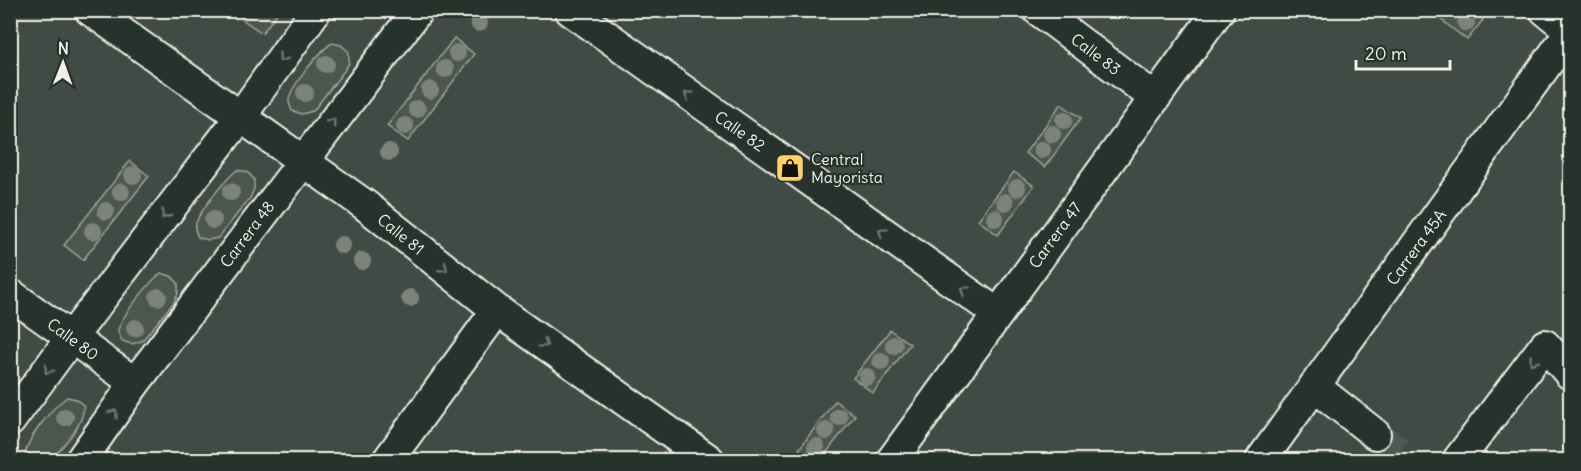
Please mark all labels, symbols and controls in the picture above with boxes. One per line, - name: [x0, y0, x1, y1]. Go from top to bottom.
- street label: Calle 83: [1067, 29, 1125, 79]
- north arrow: [33, 33, 93, 93]
- scale bar: [1356, 33, 1450, 71]
- text: N: [58, 38, 69, 58]
- text: 20 m: [1365, 42, 1407, 65]
- one-way arrow: [278, 52, 289, 63]
- one-way arrow: [684, 91, 695, 102]
- street label: Calle 82: [711, 106, 769, 156]
- one-way arrow: [325, 118, 336, 129]
- place label: Central Mayorista: [811, 149, 883, 187]
- shop icon: Central Mayorista: [774, 152, 806, 184]
- street label: Carrera 48: [215, 197, 279, 271]
- street label: Carrera 47: [1024, 198, 1086, 272]
- street label: Carrera 45A: [1382, 205, 1450, 289]
- one-way arrow: [162, 208, 173, 219]
- street label: Calle 81: [373, 209, 429, 259]
- one-way arrow: [877, 228, 888, 239]
- one-way arrow: [437, 261, 448, 272]
- one-way arrow: [959, 286, 970, 297]
- street label: Calle 80: [43, 314, 103, 364]
- one-way arrow: [538, 336, 549, 347]
- one-way arrow: [1529, 355, 1540, 366]
- one-way arrow: [44, 363, 55, 374]
- one-way arrow: [107, 408, 118, 419]

